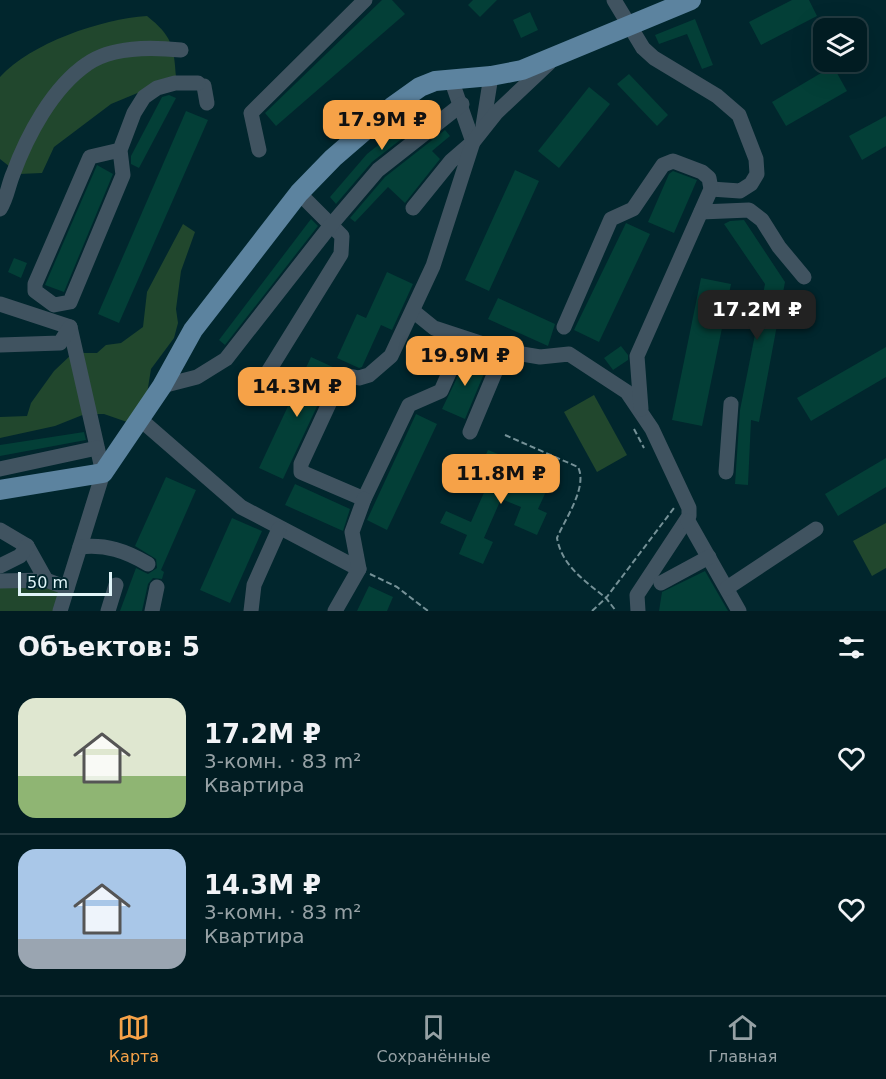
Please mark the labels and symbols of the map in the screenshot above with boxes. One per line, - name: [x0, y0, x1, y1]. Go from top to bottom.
- pin: 17.9M ₽: [327, 100, 437, 151]
- pin: 17.2M ₽: [702, 290, 812, 341]
- pin: 19.9M ₽: [410, 336, 520, 387]
- pin: 14.3M ₽: [242, 367, 352, 418]
- pin: 11.8M ₽: [446, 454, 556, 505]
- scale bar: [18, 569, 112, 596]

